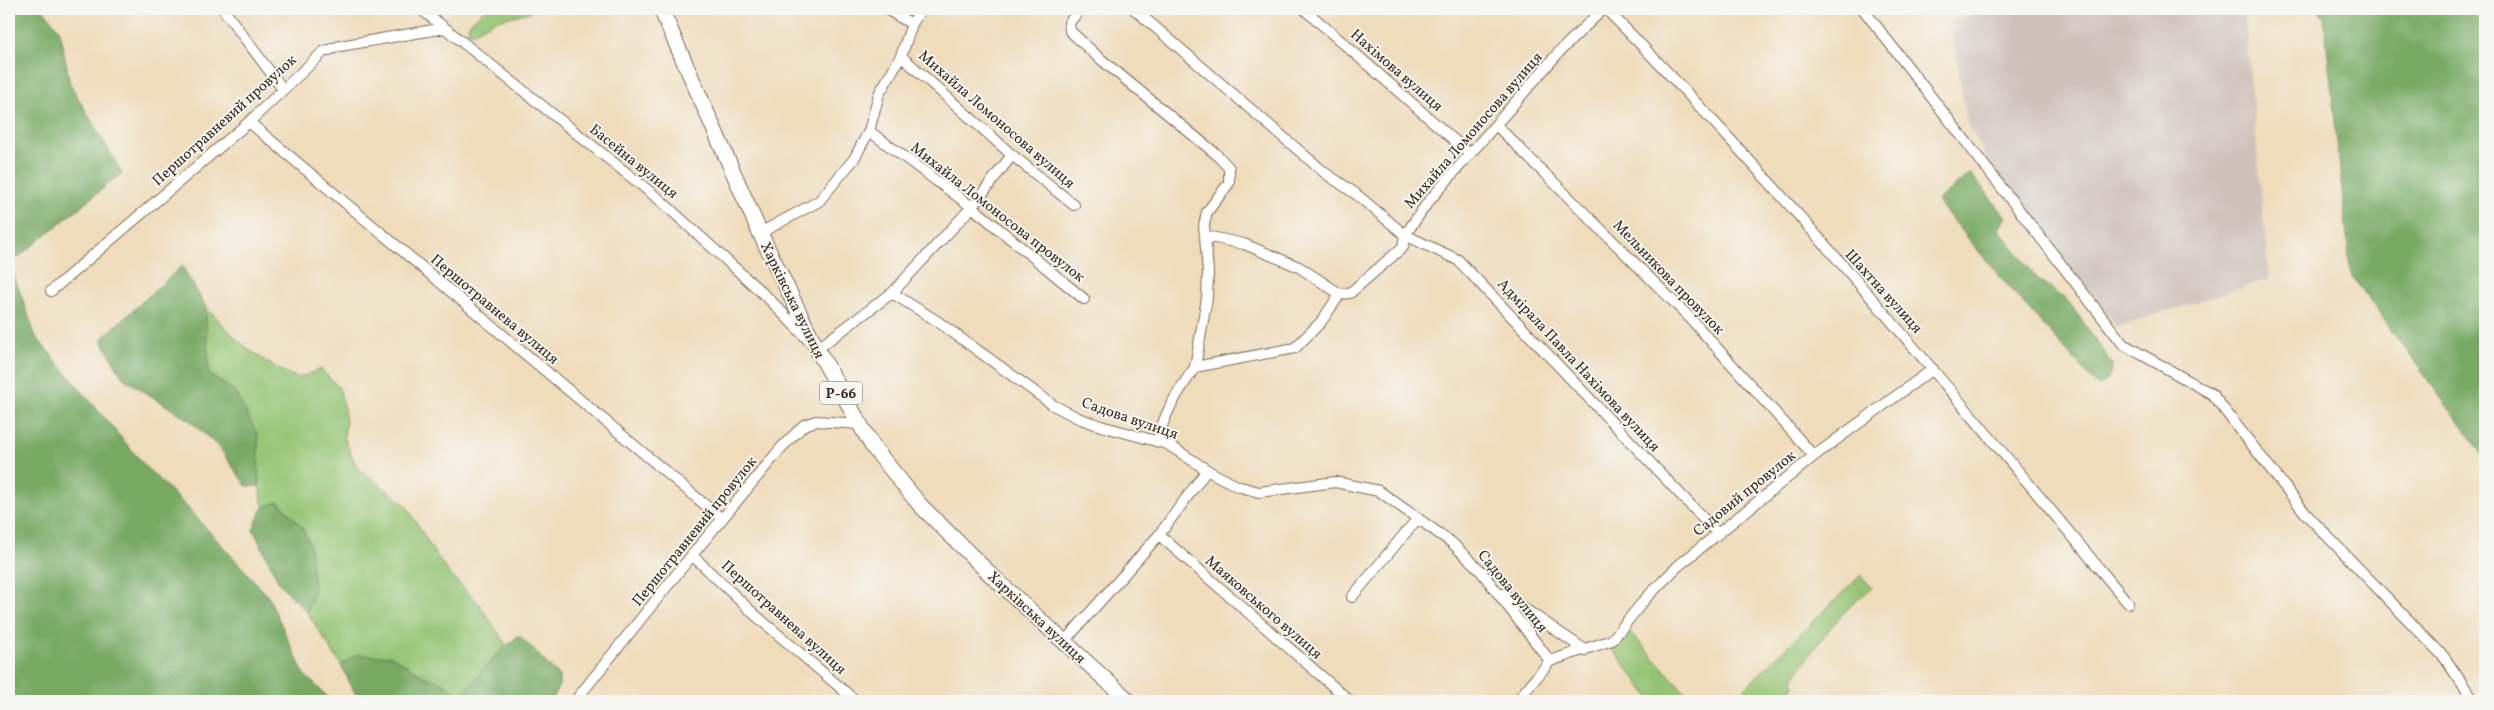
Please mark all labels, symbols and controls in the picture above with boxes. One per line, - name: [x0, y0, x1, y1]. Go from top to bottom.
- street label: Нахімова вулиця: [1345, 25, 1447, 117]
- street label: Михайла Ломоносова вулиця: [913, 46, 1079, 194]
- street label: Михайла Ломоносова вулиця: [1400, 48, 1548, 214]
- street label: Першотравневий провулок: [148, 51, 302, 192]
- street label: Басейна вулиця: [584, 120, 682, 205]
- street label: Михайла Ломоносова провулок: [905, 138, 1089, 288]
- street label: Мельникова провулок: [1607, 216, 1728, 340]
- street label: Харківська вулиця: [754, 239, 829, 363]
- street label: Шахтна вулиця: [1839, 245, 1926, 339]
- street label: Першотравнева вулиця: [425, 250, 563, 370]
- street label: Адмірала Павла Нахімова вулиця: [1492, 275, 1664, 457]
- road number: Р-66: [820, 382, 862, 404]
- street label: Садова вулиця: [1078, 393, 1181, 446]
- street label: Садовий провулок: [1689, 446, 1801, 542]
- street label: Першотравневий провулок: [628, 452, 762, 611]
- street label: Садова вулиця: [1472, 546, 1552, 638]
- street label: Маяковського вулиця: [1200, 551, 1326, 665]
- street label: Першотравнева вулиця: [716, 556, 850, 680]
- street label: Харківська вулиця: [982, 567, 1090, 669]

